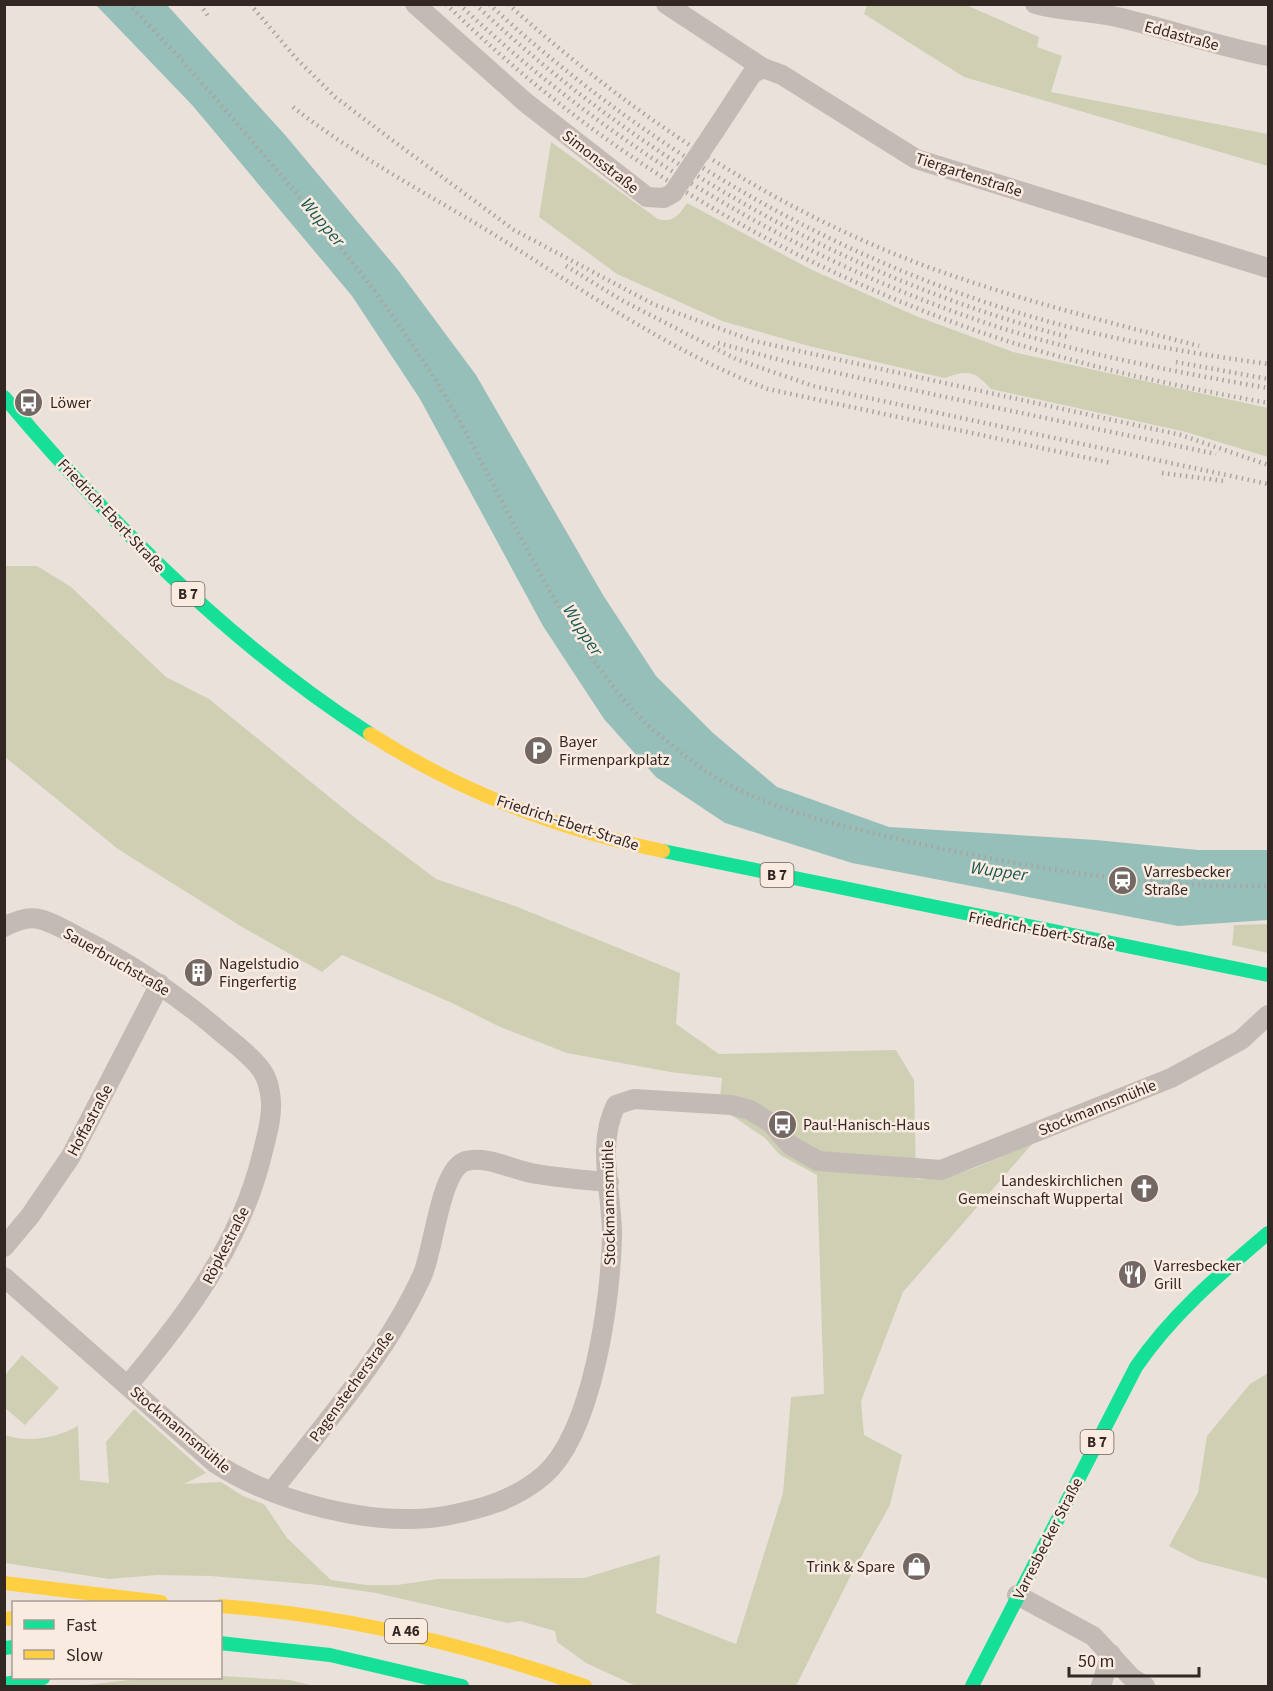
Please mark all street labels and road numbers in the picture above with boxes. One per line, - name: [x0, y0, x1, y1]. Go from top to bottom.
- street label: Eddastraße: [1142, 15, 1221, 56]
- street label: Simonsstraße: [557, 125, 643, 199]
- street label: Tiergartenstraße: [912, 147, 1025, 203]
- street label: Friedrich-Ebert-Straße: [52, 454, 170, 578]
- road number: B 7: [172, 582, 204, 606]
- street label: Friedrich-Ebert-Straße: [494, 790, 642, 856]
- road number: B 7: [760, 863, 794, 887]
- street label: Friedrich-Ebert-Straße: [967, 906, 1117, 956]
- street label: Sauerbruchstraße: [59, 922, 174, 1001]
- street label: Stockmannsmühle: [1035, 1074, 1160, 1142]
- street label: Hoffastraße: [62, 1081, 118, 1160]
- street label: Stockmannsmühle: [597, 1140, 621, 1266]
- street label: Röpkestraße: [197, 1203, 255, 1288]
- street label: Pagenstecherstraße: [304, 1327, 400, 1446]
- street label: Stockmannsmühle: [125, 1381, 236, 1479]
- road number: B 7: [1080, 1430, 1114, 1454]
- street label: Varresbecker Straße: [1008, 1474, 1088, 1603]
- road number: A 46: [385, 1619, 427, 1643]

